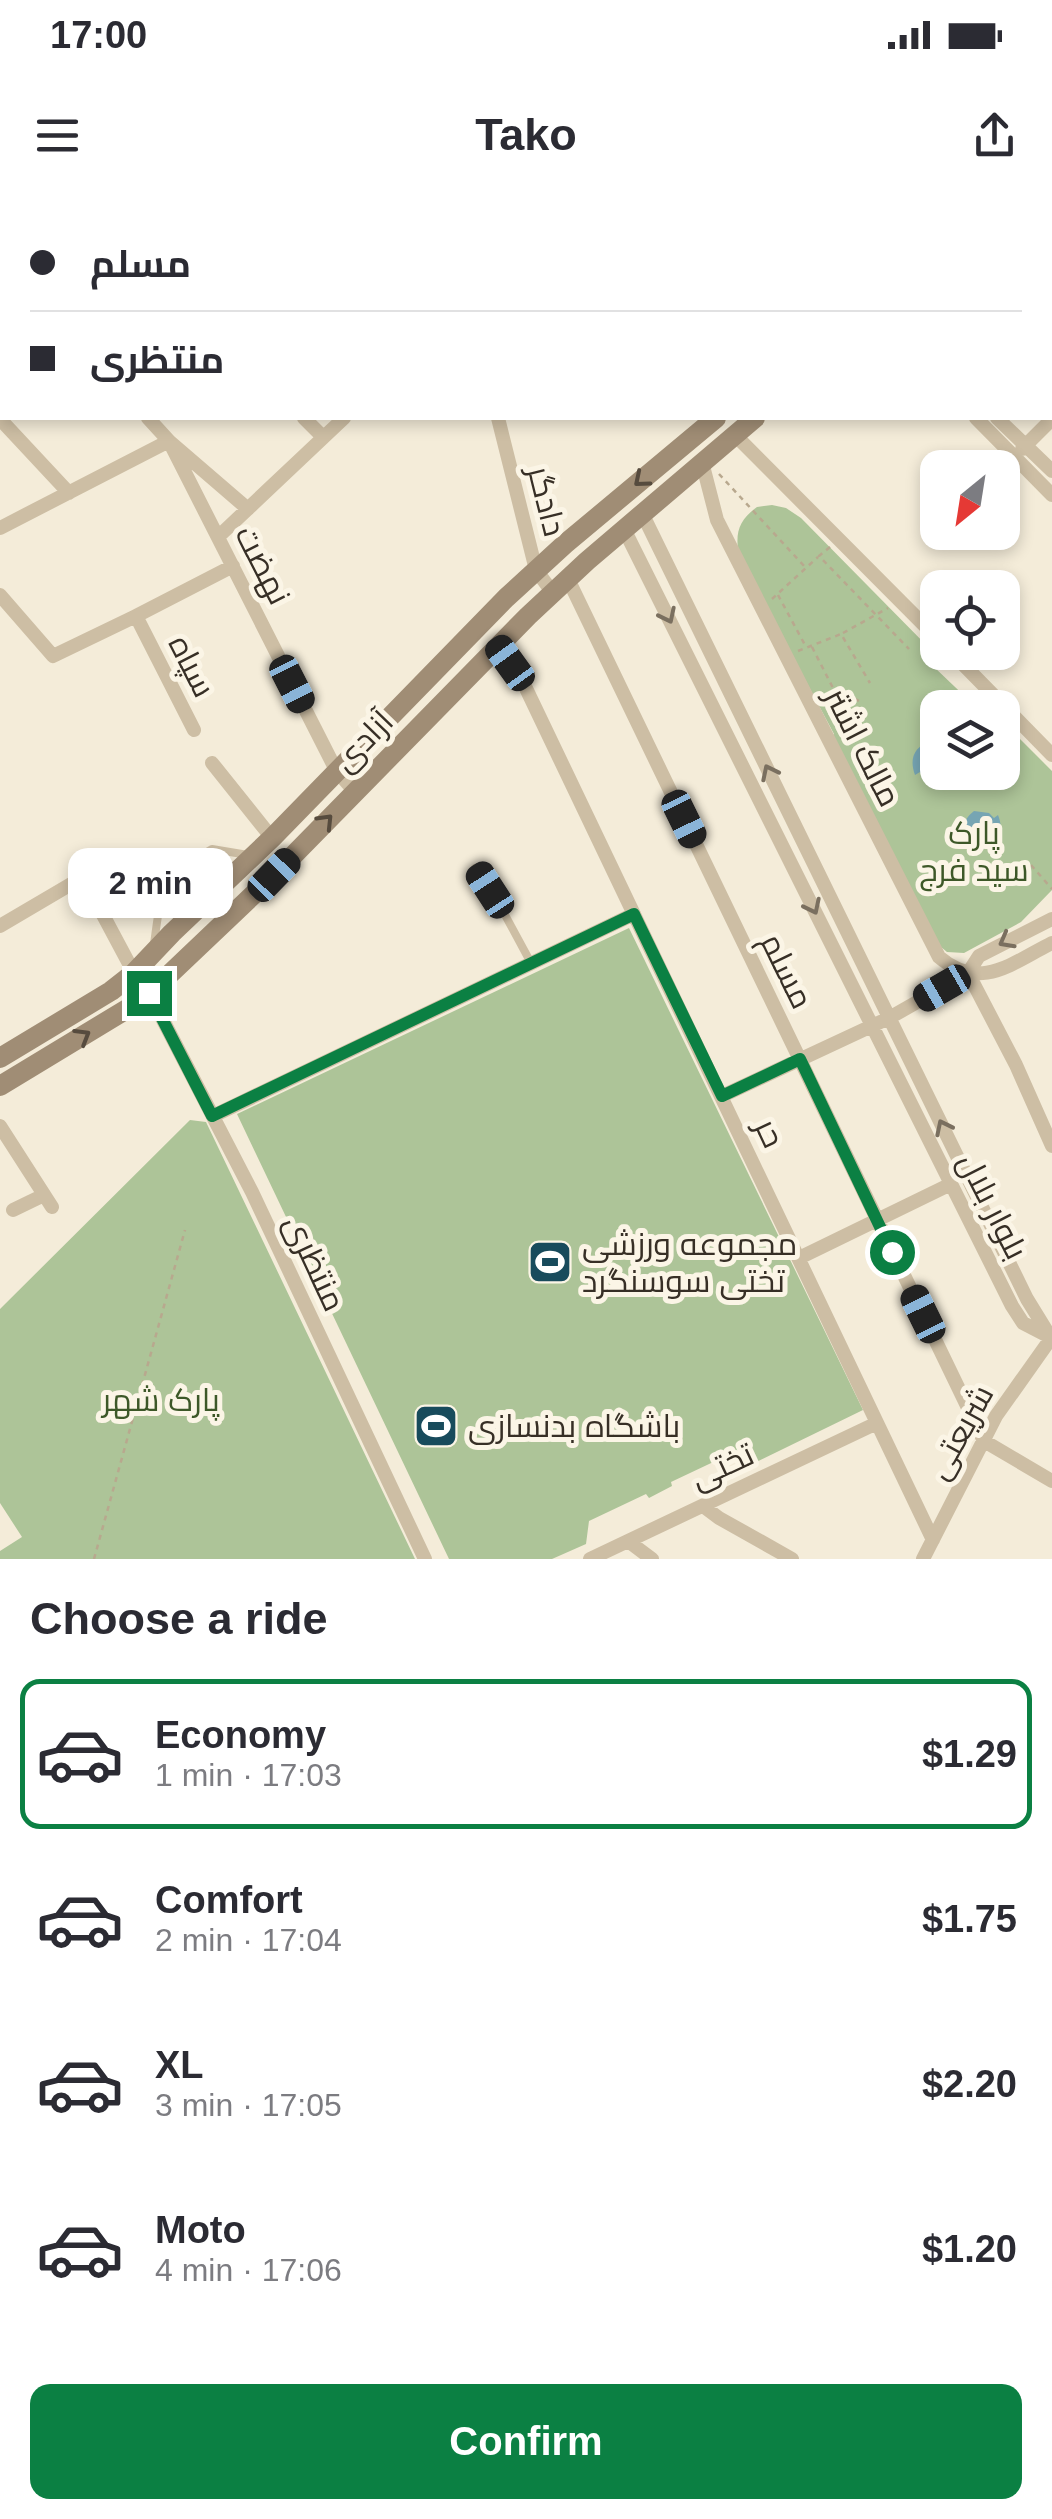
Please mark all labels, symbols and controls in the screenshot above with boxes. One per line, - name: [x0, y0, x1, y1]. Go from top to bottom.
- text: 17:00: [50, 14, 147, 56]
- icon: menu: [30, 108, 85, 163]
- icon: share: [967, 108, 1022, 163]
- text: Tako: [475, 109, 577, 160]
- text: مسلم: [90, 243, 191, 285]
- text: منتظری: [90, 339, 224, 381]
- north arrow: [920, 450, 1020, 550]
- map controls: [920, 450, 1020, 790]
- street label: دادگر: [520, 460, 573, 540]
- one-way arrow: [635, 468, 653, 486]
- street label: نهضت: [227, 520, 298, 611]
- button: locate: [920, 570, 1020, 670]
- one-way arrow: [655, 606, 675, 624]
- street label: سپاه: [160, 629, 223, 704]
- car: [480, 630, 540, 696]
- car: [265, 650, 319, 718]
- street label: مالک اشتر: [817, 680, 908, 812]
- button: layers: [920, 690, 1020, 790]
- street label: آزادی: [326, 703, 401, 779]
- one-way arrow: [761, 764, 781, 782]
- car: [657, 785, 711, 853]
- one-way arrow: [314, 815, 332, 833]
- park label: پارک سید فرج: [919, 815, 1029, 892]
- car: [242, 843, 306, 907]
- callout: 2 min: [66, 848, 232, 918]
- car: [461, 857, 519, 923]
- text: 2 min: [109, 865, 192, 901]
- one-way arrow: [800, 897, 820, 915]
- street label: مسلم: [750, 928, 820, 1016]
- one-way arrow: [999, 929, 1017, 949]
- car: [909, 960, 975, 1016]
- route end: [127, 971, 172, 1016]
- one-way arrow: [72, 1029, 90, 1048]
- street label: حر: [747, 1111, 792, 1153]
- one-way arrow: [936, 1119, 955, 1137]
- street label: بلوار بلال: [950, 1147, 1035, 1265]
- street label: منتظری: [276, 1209, 353, 1317]
- place label: مجموعه ورزشی تختی سوسنگرد: [582, 1226, 797, 1300]
- route start: [870, 1230, 915, 1275]
- sports icon: مجموعه ورزشی تختی سوسنگرد: [527, 1239, 573, 1285]
- car: [896, 1280, 950, 1348]
- street label: شریعتی: [920, 1379, 1001, 1486]
- park label: پارک شهر: [100, 1382, 220, 1421]
- sports icon: باشگاه بدنسازی: [413, 1403, 459, 1449]
- place label: باشگاه بدنسازی: [468, 1408, 680, 1445]
- street label: تختی: [685, 1436, 760, 1497]
- text: Choose a ride: [30, 1593, 328, 1644]
- icon: car: [35, 1709, 125, 1799]
- text: Economy: [155, 1714, 326, 1756]
- text: $1.29: [922, 1733, 1017, 1775]
- text: 1 min · 17:03: [155, 1757, 342, 1793]
- icon: car: [35, 1874, 125, 1964]
- text: Comfort: [155, 1879, 303, 1921]
- text: $1.75: [922, 1898, 1017, 1940]
- text: 2 min · 17:04: [155, 1922, 342, 1958]
- icon: car: [35, 2039, 125, 2129]
- text: XL: [155, 2044, 204, 2086]
- text: $2.20: [922, 2063, 1017, 2105]
- text: 3 min · 17:05: [155, 2087, 342, 2123]
- icon: car: [35, 2204, 125, 2294]
- text: Moto: [155, 2209, 246, 2251]
- text: $1.20: [922, 2228, 1017, 2270]
- text: 4 min · 17:06: [155, 2252, 342, 2288]
- button: Confirm: [30, 2384, 1022, 2499]

